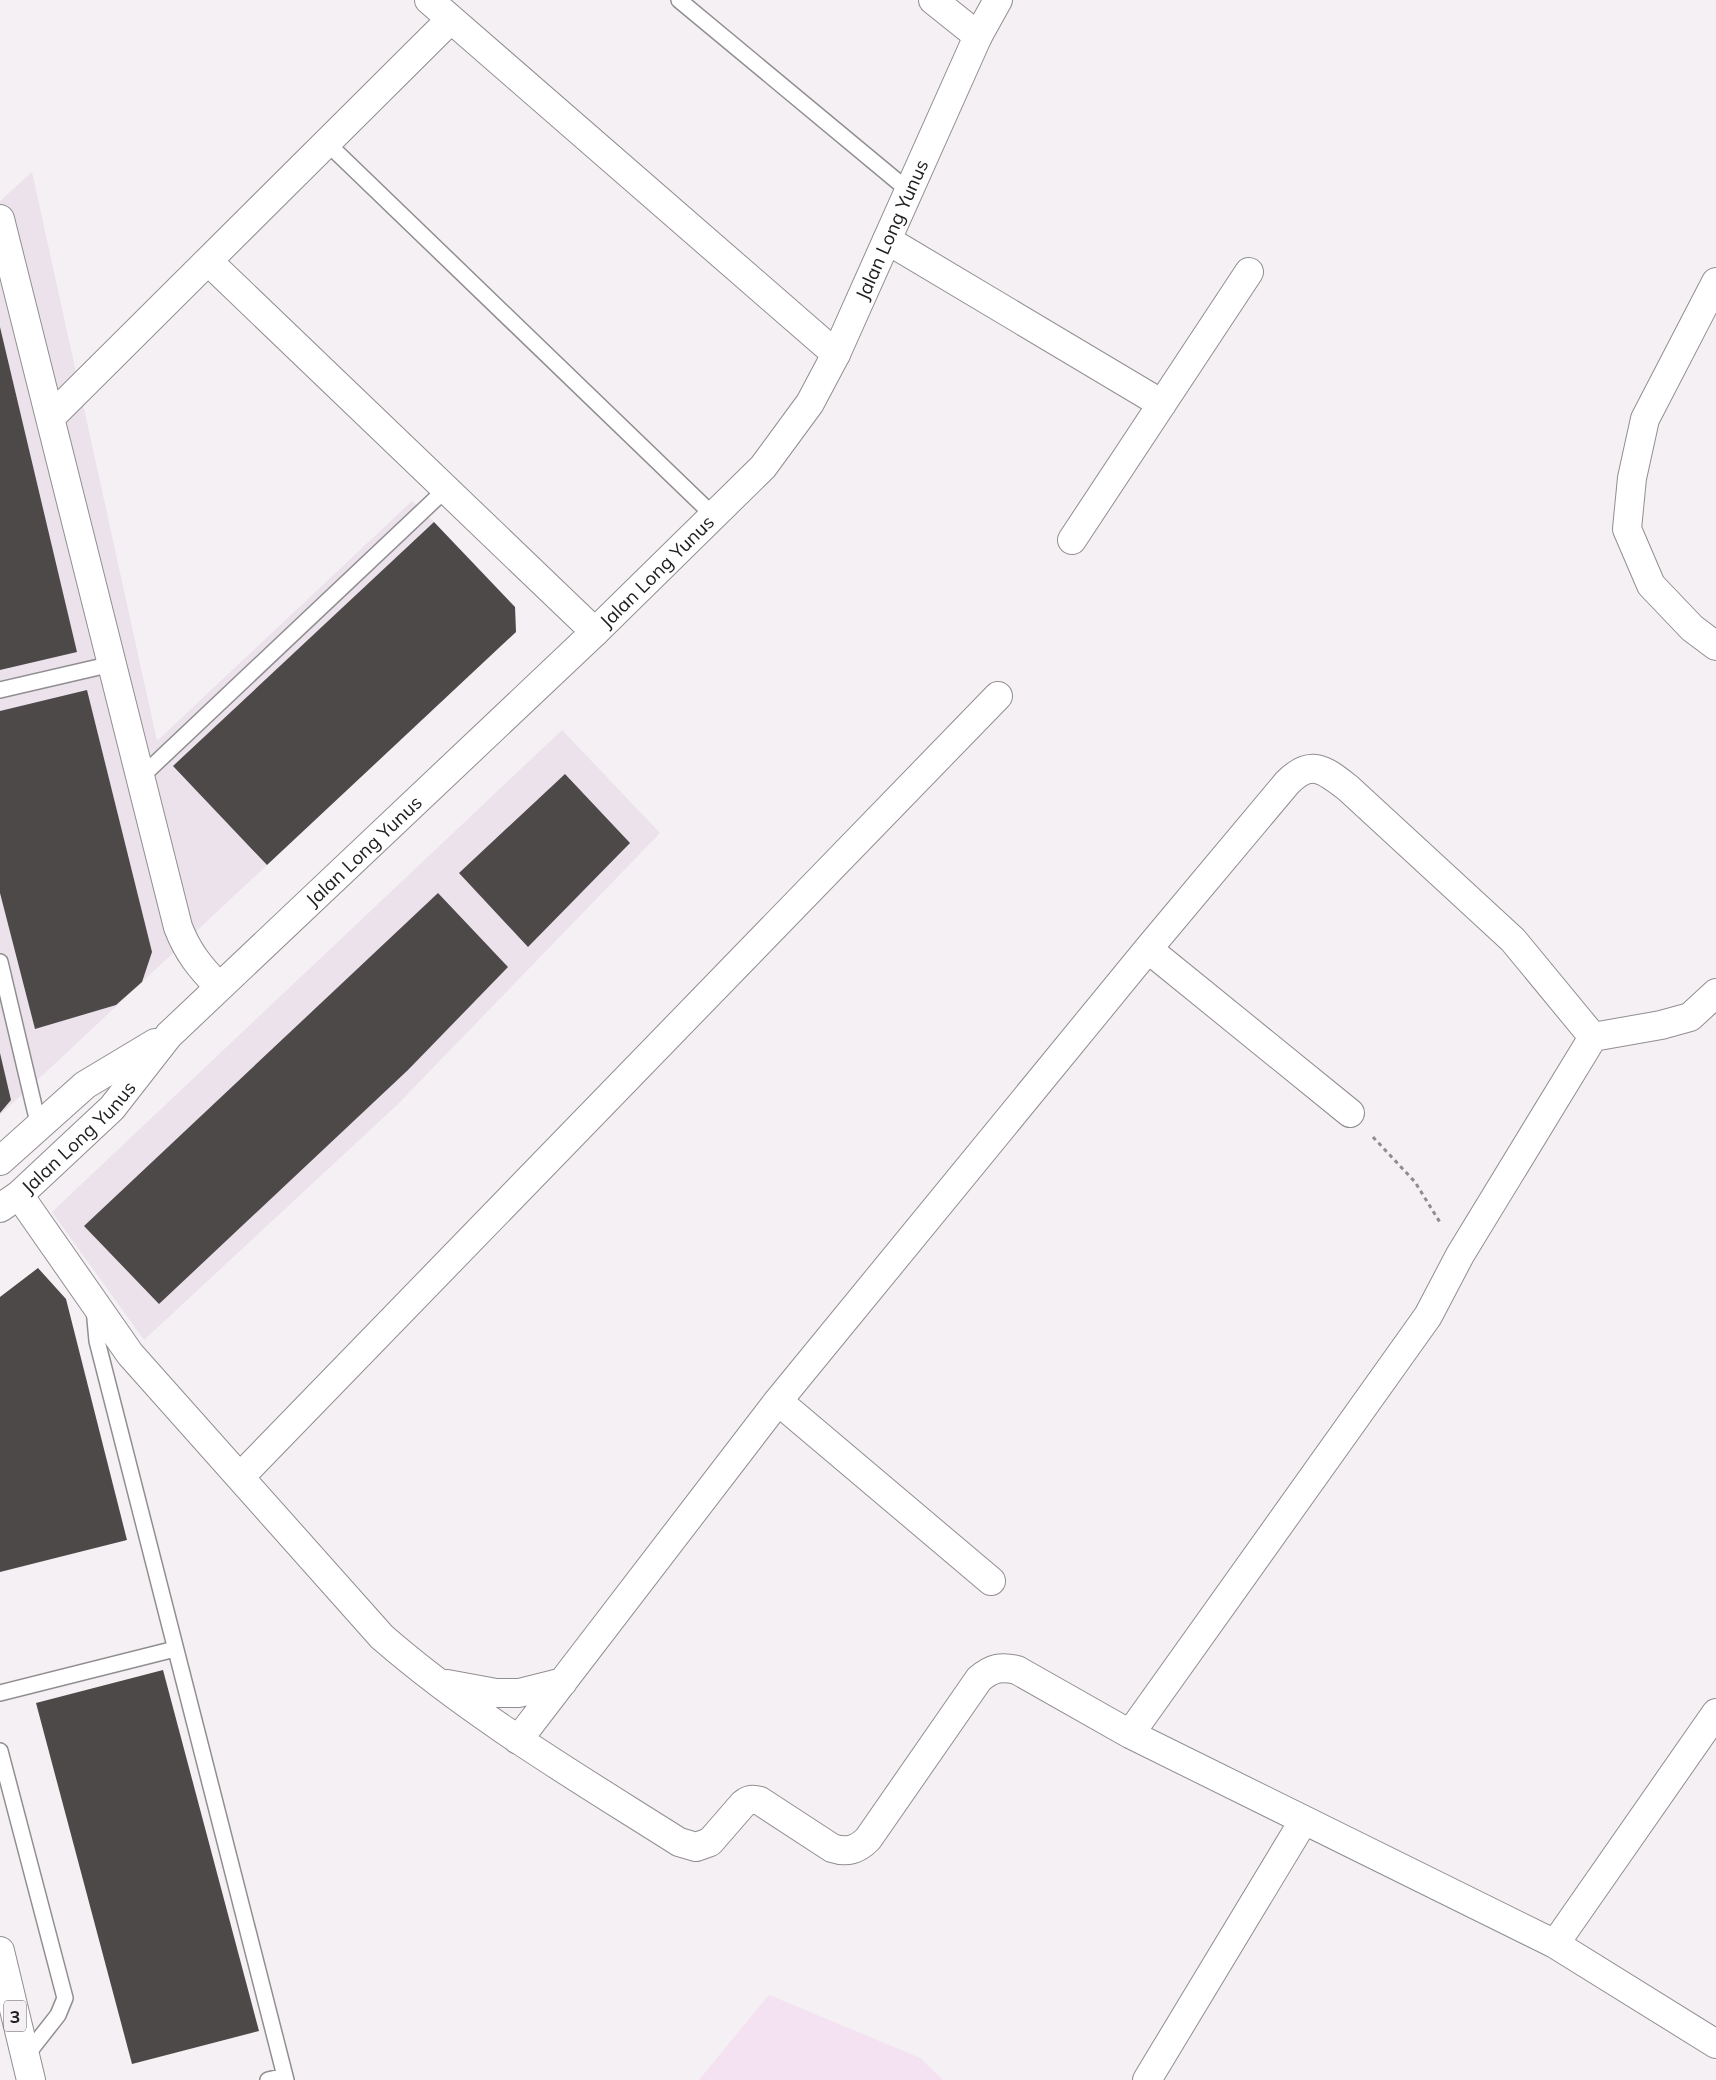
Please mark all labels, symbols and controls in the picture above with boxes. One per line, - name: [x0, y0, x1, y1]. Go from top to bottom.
- street label: Jalan Long Yunus: [850, 156, 933, 303]
- street label: Jalan Long Yunus: [594, 510, 719, 633]
- street label: Jalan Long Yunus: [301, 790, 427, 911]
- street label: Jalan Long Yunus: [16, 1076, 141, 1199]
- road number: 3: [4, 2000, 26, 2032]

